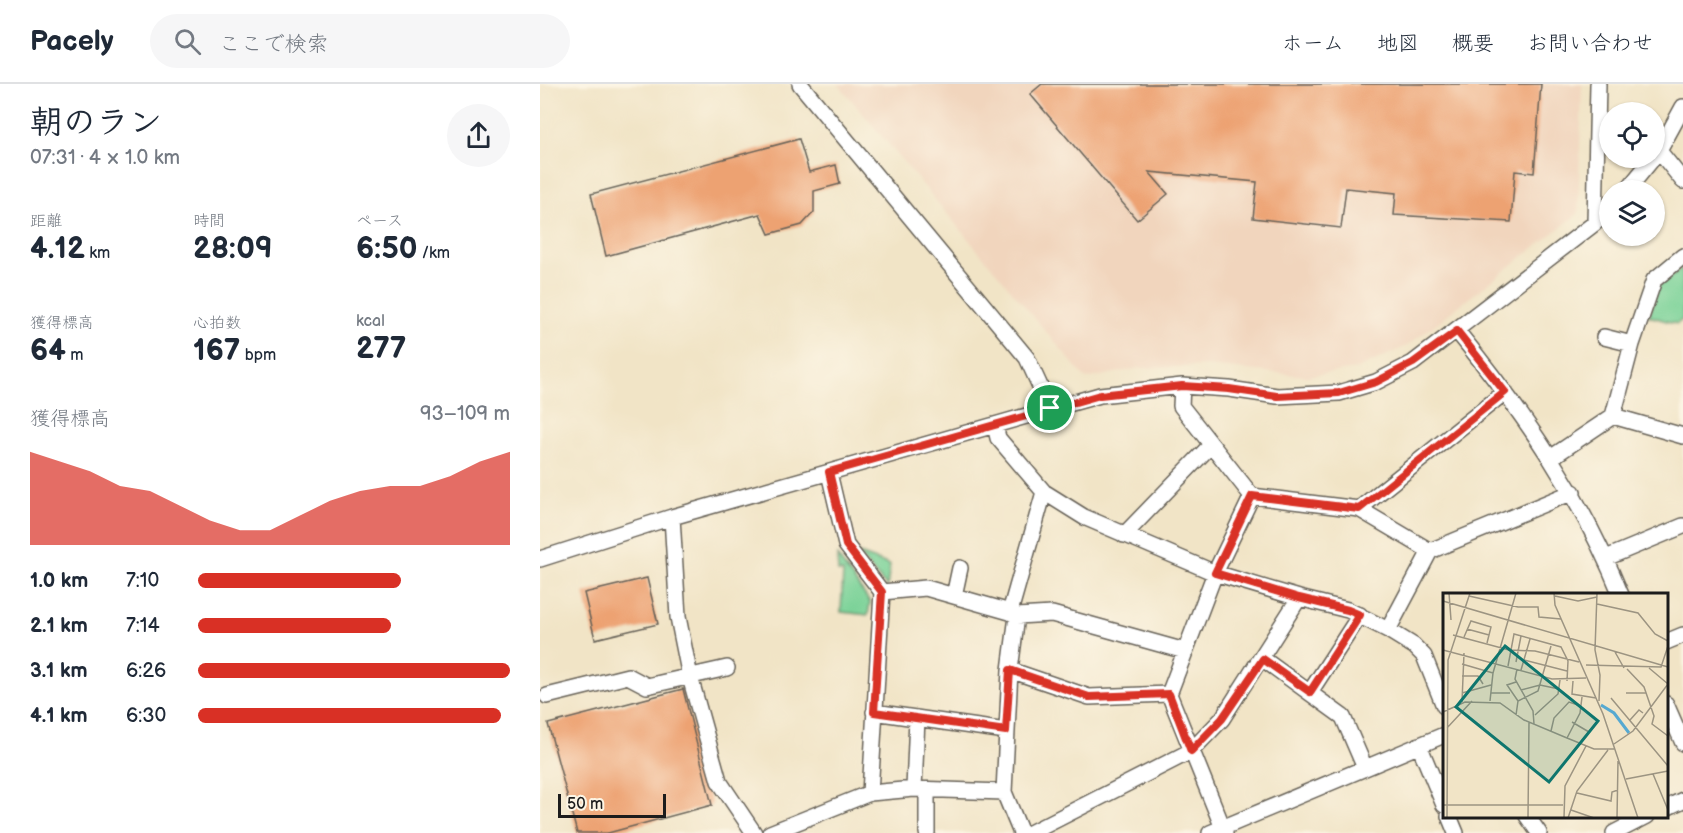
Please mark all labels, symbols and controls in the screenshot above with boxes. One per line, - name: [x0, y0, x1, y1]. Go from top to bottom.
- search box: [150, 14, 570, 68]
- text: Pacely: [30, 25, 114, 58]
- icon: search: [171, 25, 204, 58]
- text: ここで検索: [219, 31, 329, 58]
- text: ホーム: [1282, 31, 1344, 56]
- text: 地図: [1377, 31, 1419, 56]
- text: 概要: [1452, 31, 1494, 56]
- text: お問い合わせ: [1527, 31, 1653, 56]
- map controls: [1599, 102, 1665, 246]
- button: locate: [1599, 102, 1665, 168]
- text: 朝のラン: [30, 103, 162, 143]
- button: share: [447, 104, 510, 167]
- text: 07:31 · 4 × 1.0 km: [30, 146, 180, 170]
- button: layers: [1599, 180, 1665, 246]
- text: 距離: [30, 212, 62, 231]
- text: 時間: [193, 212, 225, 231]
- text: ペース: [356, 212, 403, 231]
- text: 4.12: [30, 231, 85, 267]
- text: 28:09: [193, 231, 272, 267]
- text: 6:50: [356, 231, 417, 267]
- text: km: [85, 244, 110, 263]
- text: /km: [417, 244, 450, 263]
- text: kcal: [356, 312, 385, 331]
- text: 獲得標高: [30, 314, 94, 333]
- text: 心拍数: [193, 314, 241, 333]
- text: 277: [356, 331, 406, 367]
- text: 64: [30, 333, 66, 369]
- text: 167: [193, 333, 240, 369]
- text: m: [66, 346, 83, 365]
- text: bpm: [240, 346, 276, 365]
- pin: [1024, 382, 1075, 433]
- icon: arrive: [1033, 391, 1066, 424]
- text: 93–109 m: [420, 402, 510, 426]
- text: 獲得標高: [30, 407, 110, 431]
- text: 1.0 km: [30, 569, 88, 593]
- text: 7:10: [126, 569, 159, 593]
- inset map: [1443, 593, 1668, 818]
- text: 2.1 km: [30, 614, 88, 638]
- text: 7:14: [126, 614, 160, 638]
- text: 3.1 km: [30, 659, 87, 683]
- text: 6:26: [126, 659, 166, 683]
- text: 4.1 km: [30, 704, 88, 728]
- text: 6:30: [126, 704, 166, 728]
- scale bar: [558, 791, 666, 818]
- text: 50 m: [567, 795, 603, 814]

